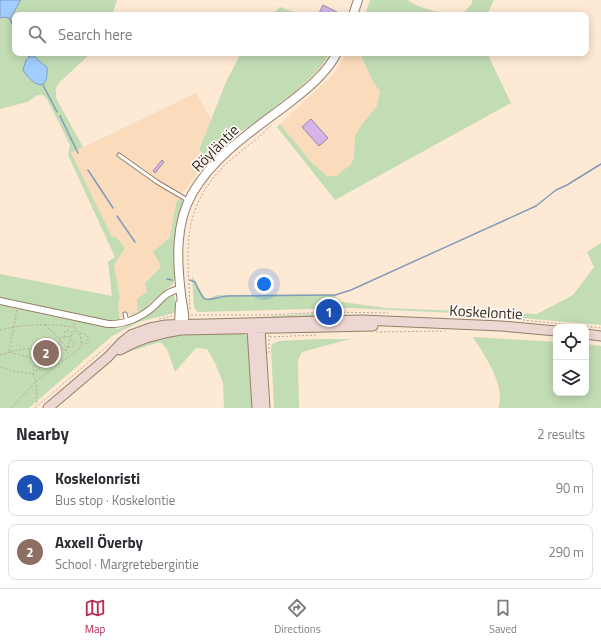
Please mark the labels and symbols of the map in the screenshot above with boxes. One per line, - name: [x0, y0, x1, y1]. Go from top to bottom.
- street label: Röyläntie: [186, 119, 244, 177]
- your location: [254, 274, 274, 294]
- pin: 1: [316, 297, 342, 327]
- street label: Koskelontie: [449, 299, 523, 325]
- pin: 2: [33, 338, 59, 368]

